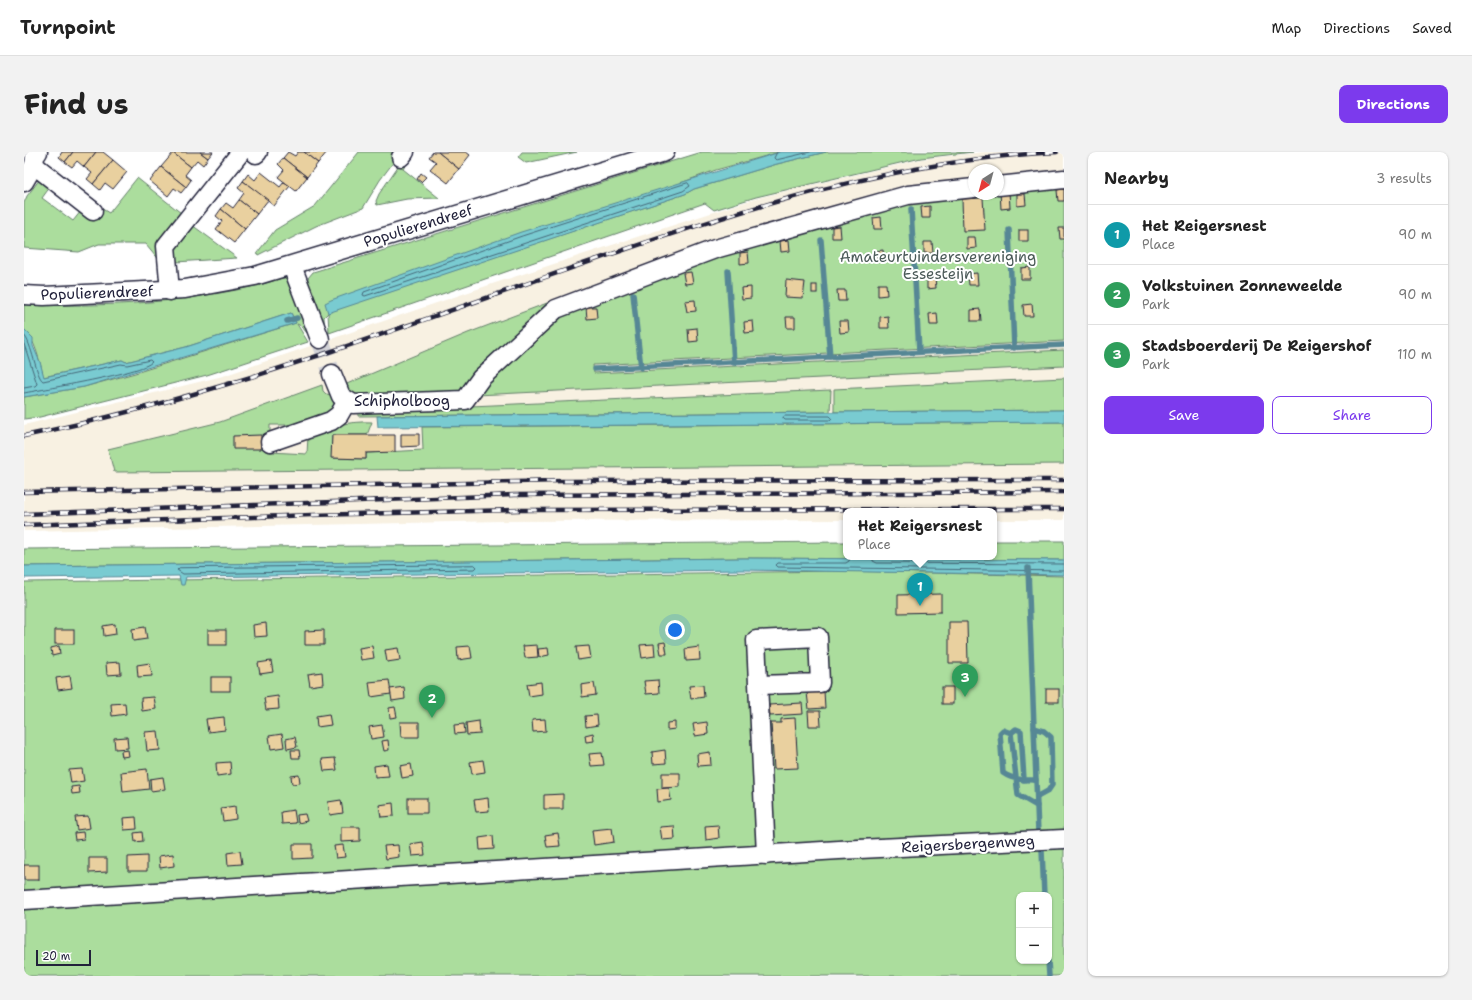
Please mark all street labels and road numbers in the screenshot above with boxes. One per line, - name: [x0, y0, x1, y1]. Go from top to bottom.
- street label: Populierendreef: [361, 200, 475, 252]
- street label: Populierendreef: [40, 281, 154, 305]
- street label: Schipholboog: [354, 391, 450, 411]
- street label: Reigersbergenweg: [901, 831, 1035, 857]

